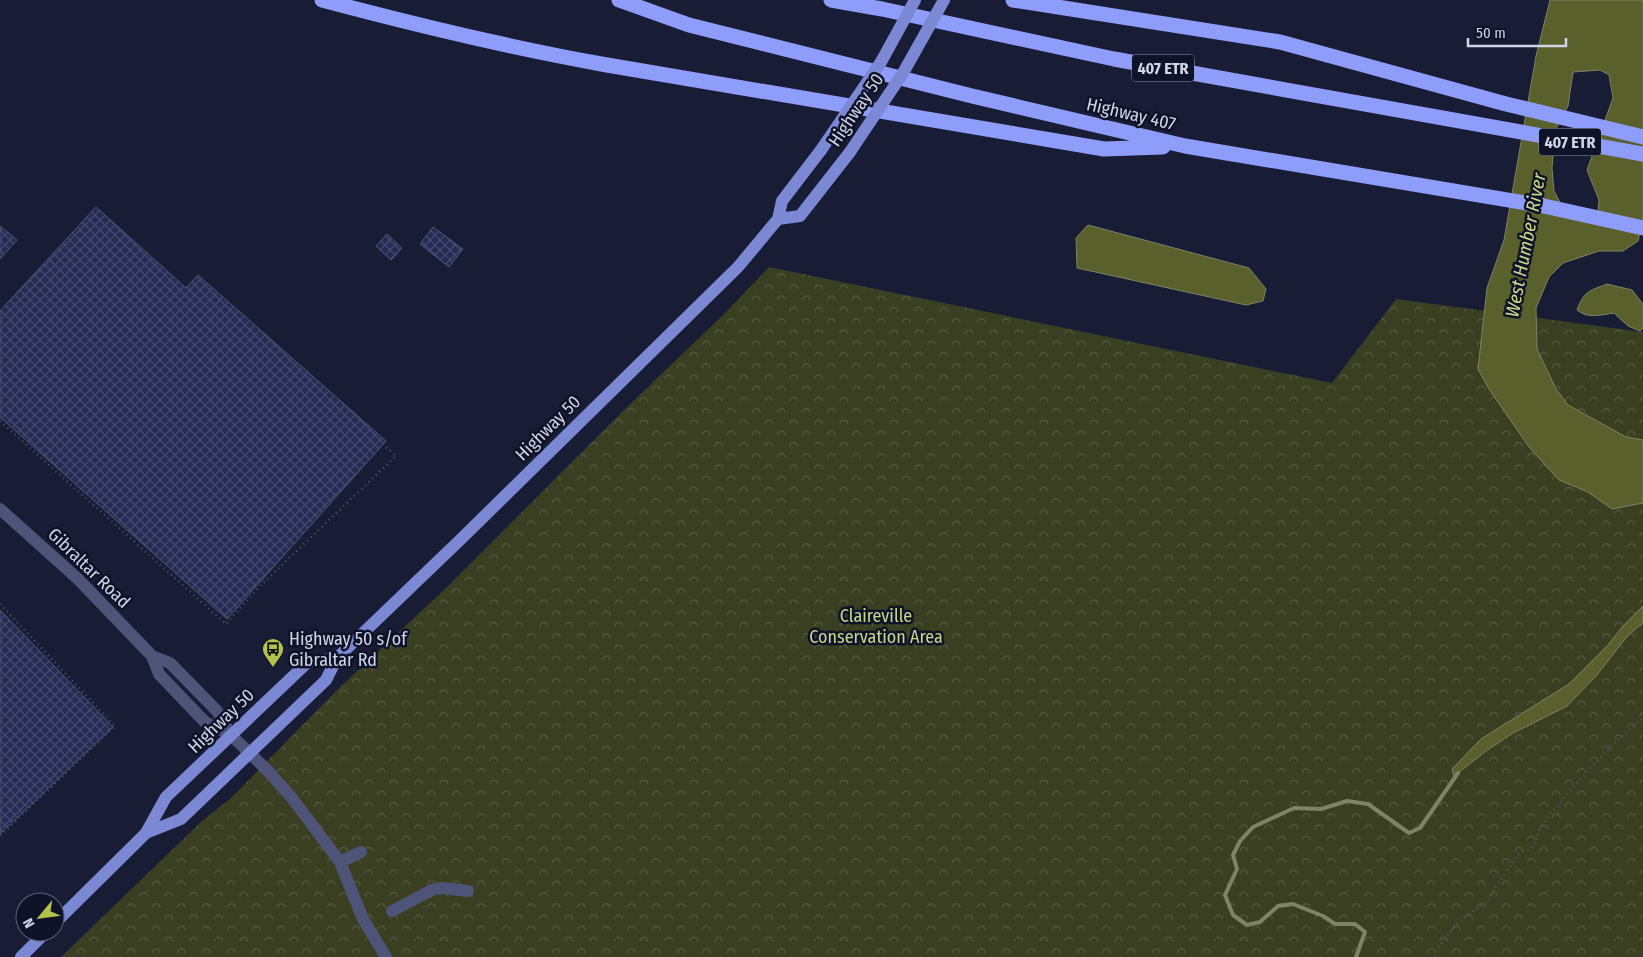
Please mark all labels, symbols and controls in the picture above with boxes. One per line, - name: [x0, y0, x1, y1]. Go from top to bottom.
- scale bar: [1468, 15, 1566, 47]
- text: 50 m: [1476, 24, 1506, 42]
- road number: 407 ETR: [1132, 54, 1194, 82]
- street label: Highway 50: [824, 69, 888, 151]
- street label: Highway 407: [1084, 93, 1178, 135]
- road number: 407 ETR: [1539, 128, 1601, 156]
- water label: West Humber River: [1500, 170, 1551, 319]
- street label: Highway 50: [511, 391, 585, 465]
- street label: Gibraltar Road: [43, 523, 135, 613]
- park label: Claireville Conservation Area: [809, 605, 943, 648]
- place label: Highway 50 s/of Gibraltar Rd: [289, 628, 408, 671]
- bus stop icon: Highway 50 s/of Gibraltar Rd: [261, 637, 285, 668]
- street label: Highway 50: [183, 684, 259, 758]
- north arrow: [15, 892, 65, 942]
- text: N: [20, 915, 39, 931]

